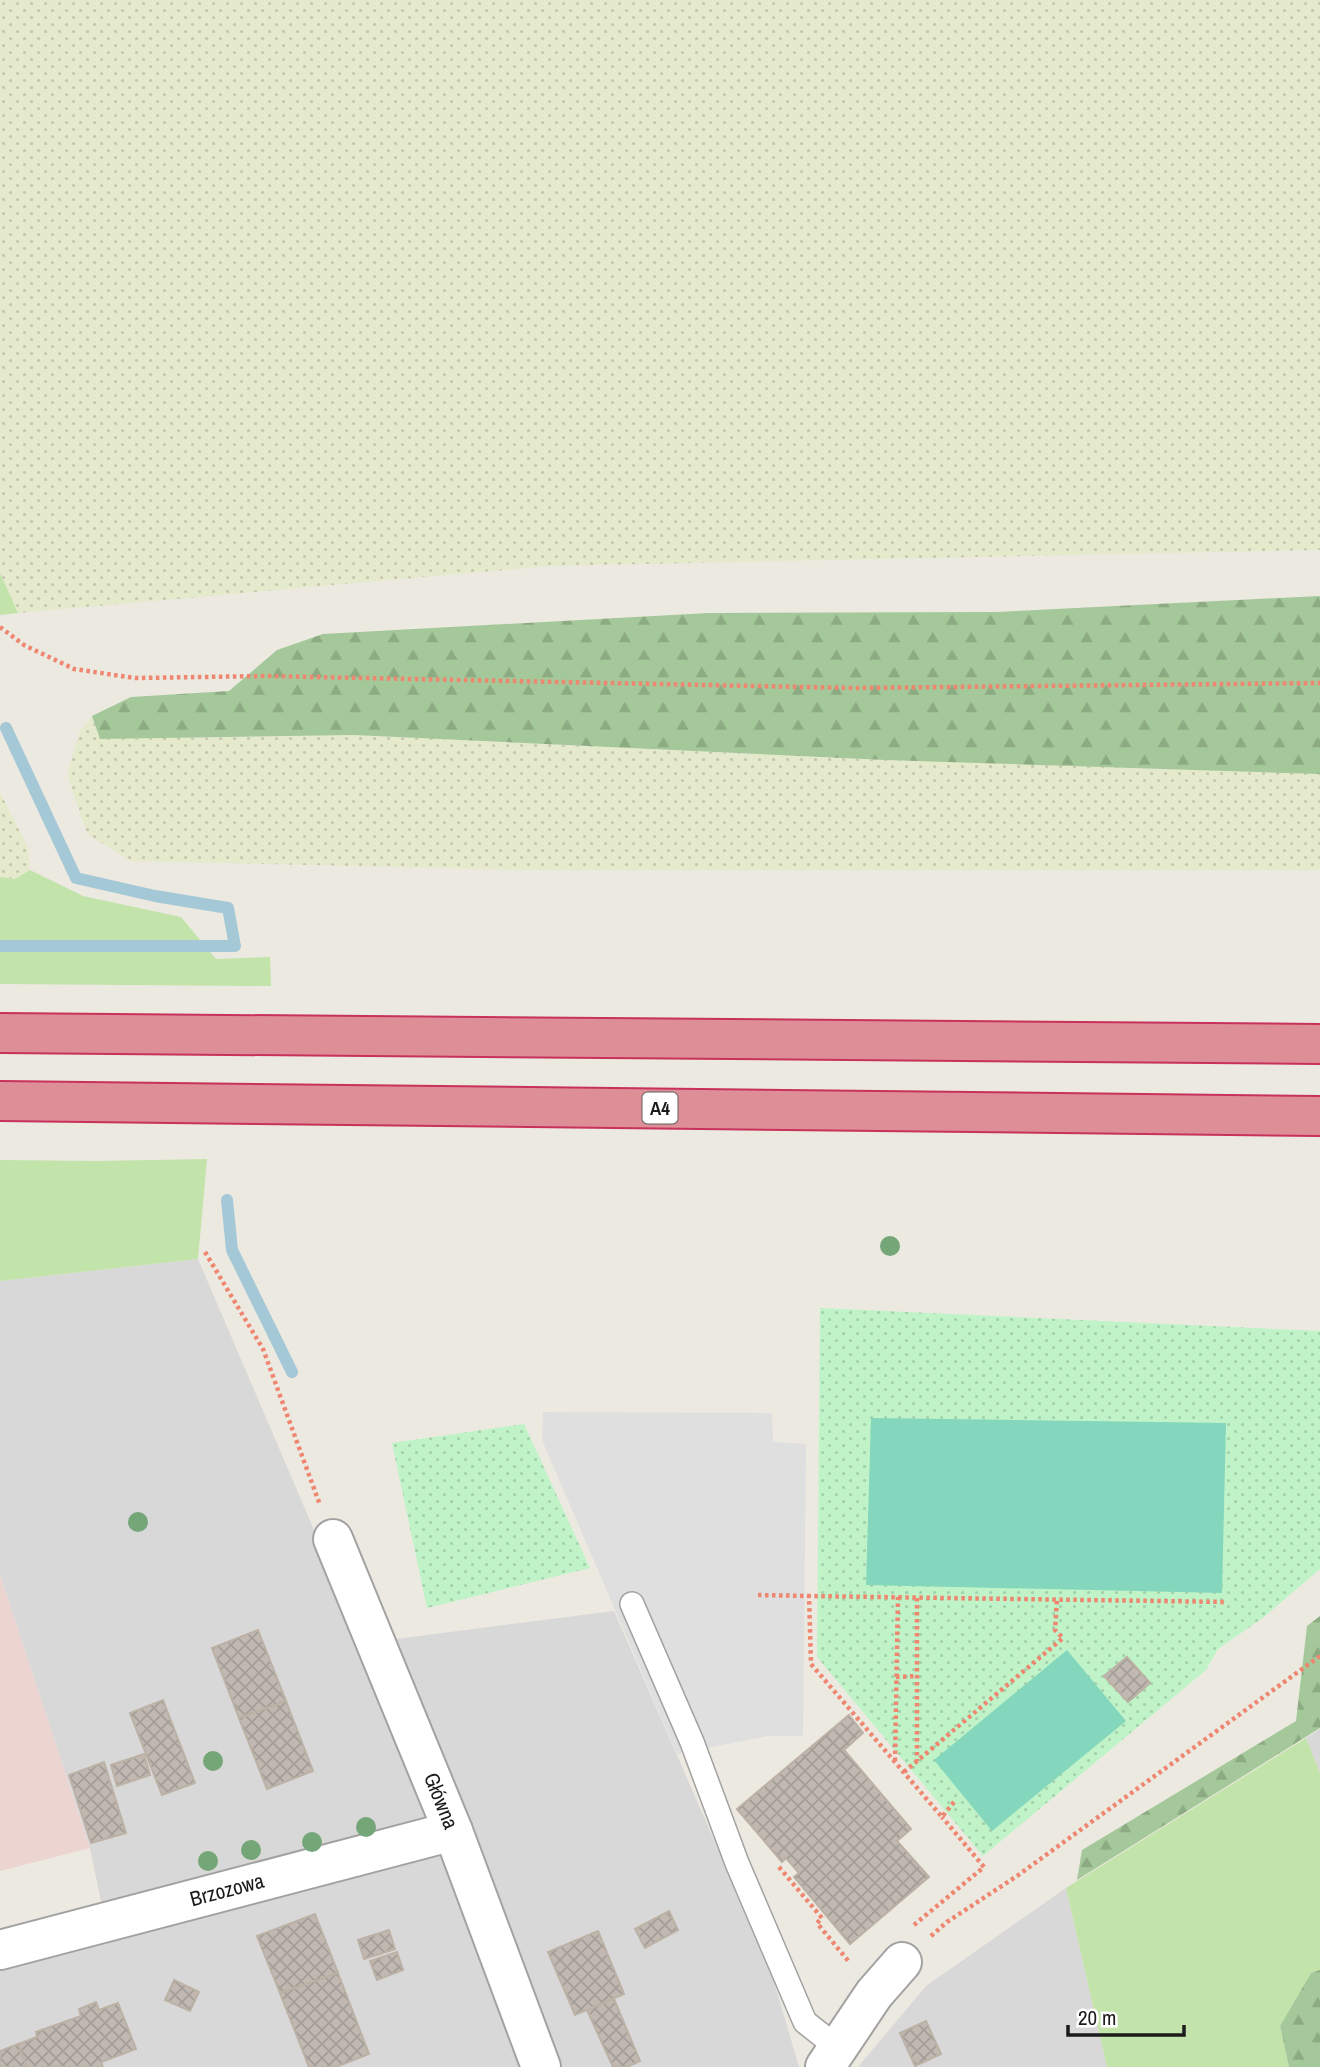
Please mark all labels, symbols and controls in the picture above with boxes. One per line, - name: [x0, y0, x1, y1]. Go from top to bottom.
- road number: A4: [642, 1092, 678, 1124]
- street label: Główna: [417, 1768, 466, 1834]
- street label: Brzozowa: [187, 1866, 268, 1913]
- scale bar: [1068, 1994, 1184, 2038]
- text: 20 m: [1078, 2003, 1116, 2032]

